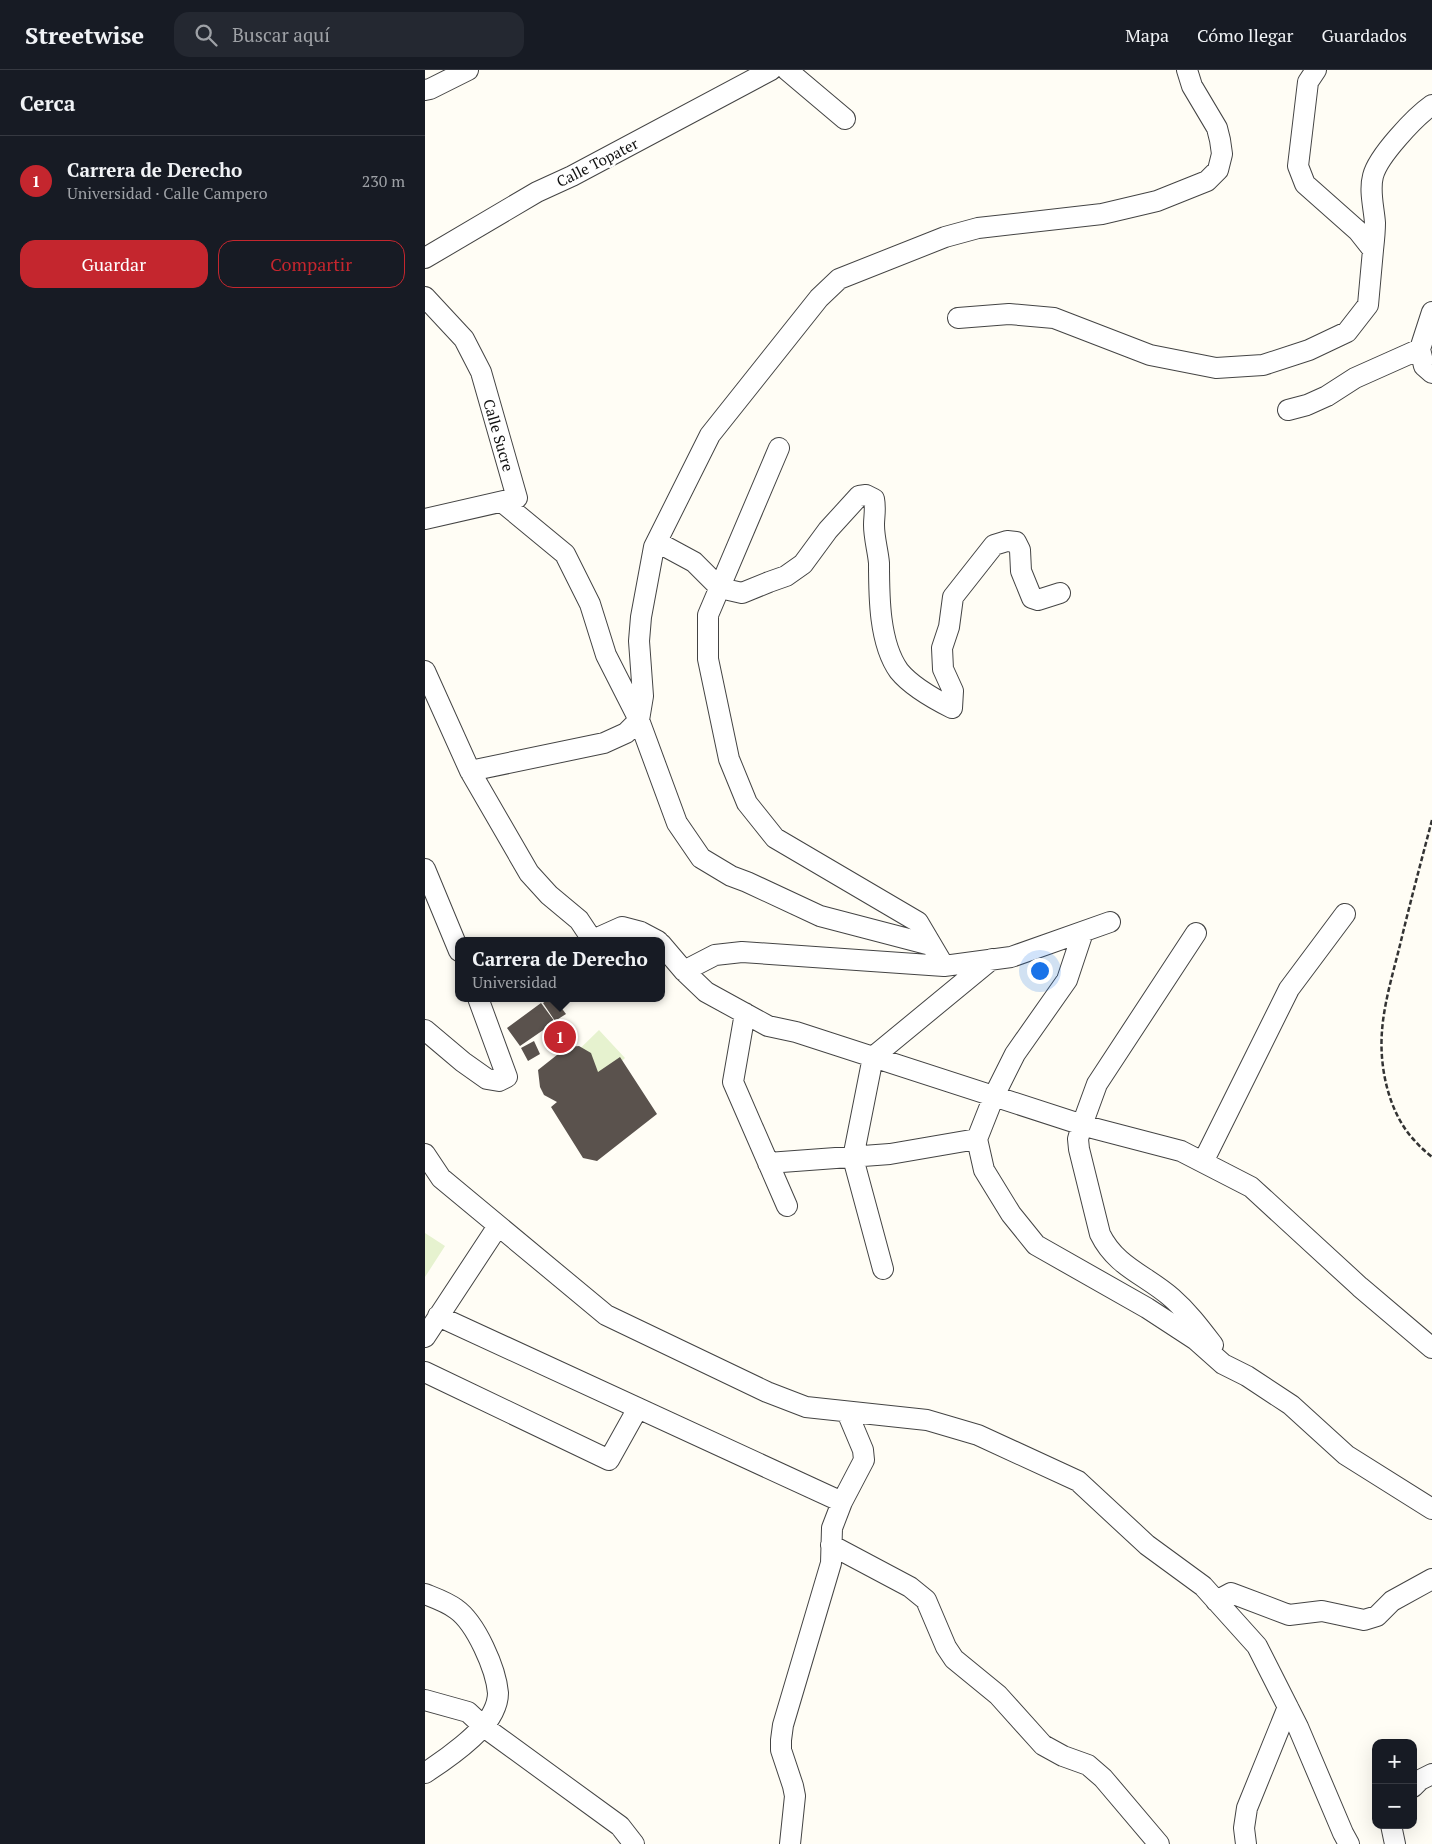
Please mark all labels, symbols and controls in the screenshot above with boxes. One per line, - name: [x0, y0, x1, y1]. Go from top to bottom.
- search box: [174, 12, 524, 57]
- text: Streetwise: [25, 19, 144, 51]
- icon: search: [192, 21, 220, 49]
- text: Buscar aquí: [232, 22, 330, 47]
- text: Mapa: [1125, 23, 1169, 47]
- text: Cómo llegar: [1197, 23, 1293, 47]
- text: Guardados: [1321, 23, 1407, 47]
- text: Cerca: [20, 89, 75, 117]
- street label: Calle Topater: [553, 133, 641, 191]
- text: Carrera de Derecho: [67, 157, 242, 182]
- text: 1: [31, 170, 41, 192]
- text: 230 m: [362, 170, 405, 192]
- text: Universidad · Calle Campero: [67, 182, 268, 204]
- button: Guardar: [20, 240, 208, 288]
- button: Compartir: [218, 240, 405, 288]
- street label: Calle Sucre: [479, 396, 519, 474]
- popup: [455, 937, 665, 1002]
- text: Carrera de Derecho: [472, 946, 648, 971]
- your location: [1027, 958, 1053, 984]
- text: Universidad: [472, 971, 557, 993]
- pin: 1: [544, 1018, 576, 1056]
- map controls: [1372, 1739, 1417, 1829]
- button: +: [1372, 1739, 1417, 1784]
- button: −: [1372, 1784, 1417, 1829]

